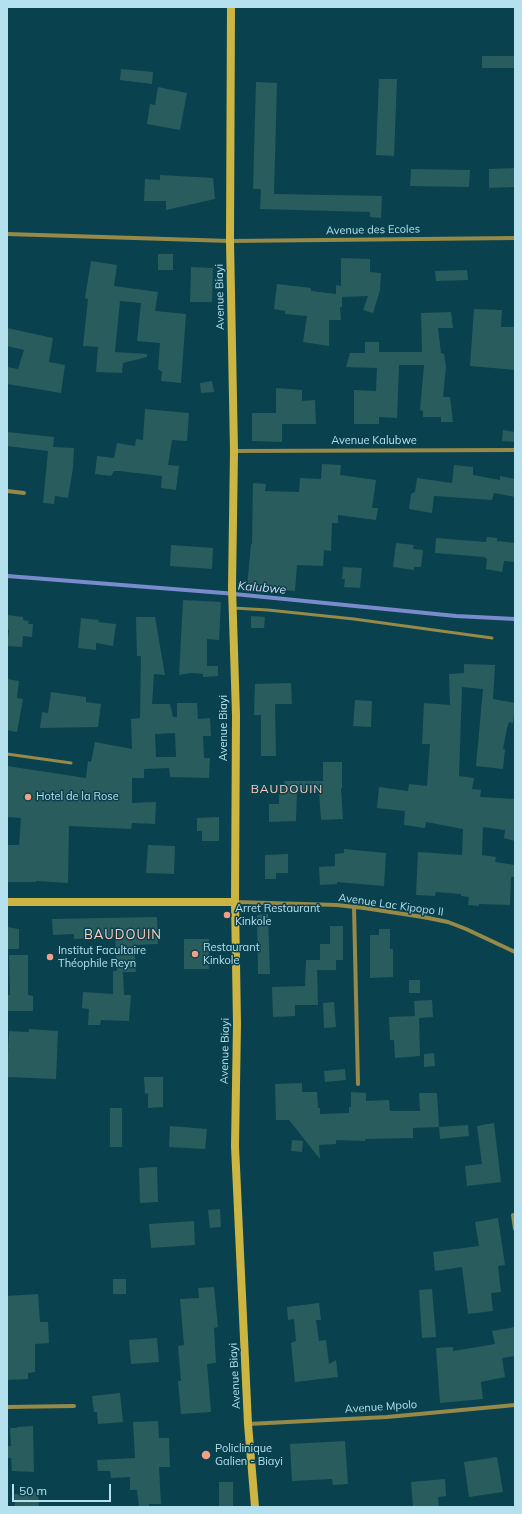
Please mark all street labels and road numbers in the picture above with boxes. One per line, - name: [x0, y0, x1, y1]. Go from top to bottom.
- street label: Avenue des Ecoles: [326, 223, 420, 237]
- street label: Avenue Biayi: [213, 264, 227, 330]
- street label: Avenue Kalubwe: [331, 434, 417, 448]
- street label: Avenue Biayi: [217, 695, 231, 761]
- street label: Avenue Lac Kipopo II: [338, 891, 444, 919]
- street label: Avenue Biayi: [218, 1018, 232, 1084]
- street label: Avenue Biayi: [227, 1343, 243, 1409]
- street label: Avenue Mpolo: [344, 1398, 418, 1416]

